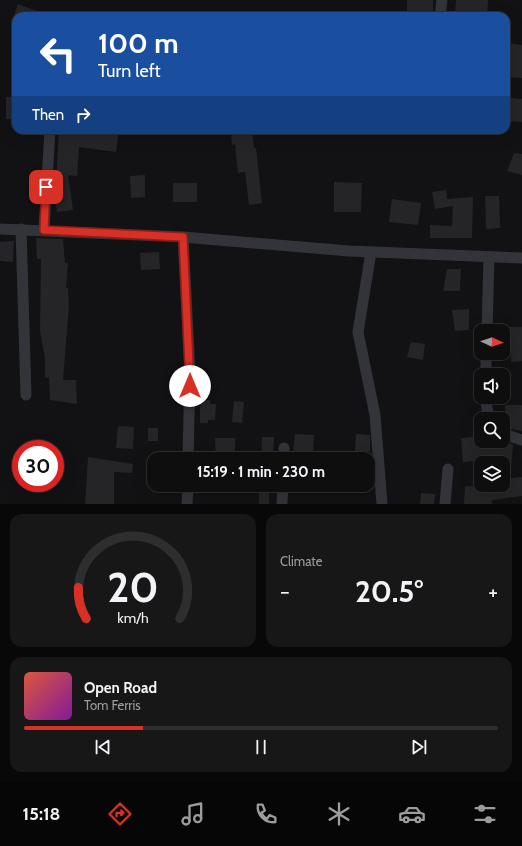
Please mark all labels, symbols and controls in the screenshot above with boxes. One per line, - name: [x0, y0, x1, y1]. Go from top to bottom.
- text: 100 m: [98, 26, 179, 60]
- icon: left: [32, 28, 84, 80]
- text: Turn left: [98, 60, 161, 82]
- icon: right: [72, 104, 94, 126]
- text: Then: [32, 106, 64, 124]
- pin: [29, 170, 63, 204]
- icon: arrive: [35, 176, 57, 198]
- north arrow: [474, 324, 510, 360]
- map controls: [474, 324, 510, 492]
- position arrow: [169, 365, 211, 407]
- button: sound: [474, 368, 510, 404]
- button: search: [474, 412, 510, 448]
- speed limit sign: 30: [12, 440, 64, 492]
- button: layers: [474, 456, 510, 492]
- text: 15:19 · 1 min · 230 m: [197, 463, 325, 481]
- text: Climate: [280, 553, 322, 569]
- text: 20: [107, 561, 159, 611]
- text: 20.5°: [355, 573, 423, 610]
- text: −: [280, 578, 290, 605]
- text: +: [488, 578, 498, 605]
- text: km/h: [117, 608, 149, 626]
- text: Open Road: [84, 679, 157, 697]
- text: Tom Ferris: [84, 697, 141, 713]
- icon: previous: [92, 736, 114, 758]
- icon: pause: [250, 736, 272, 758]
- icon: next: [408, 736, 430, 758]
- icon: directions: [106, 800, 134, 828]
- icon: music: [179, 800, 207, 828]
- icon: phone: [252, 800, 280, 828]
- icon: climate: [325, 800, 353, 828]
- icon: car: [398, 800, 426, 828]
- icon: filters: [471, 800, 499, 828]
- text: 15:18: [23, 803, 60, 825]

